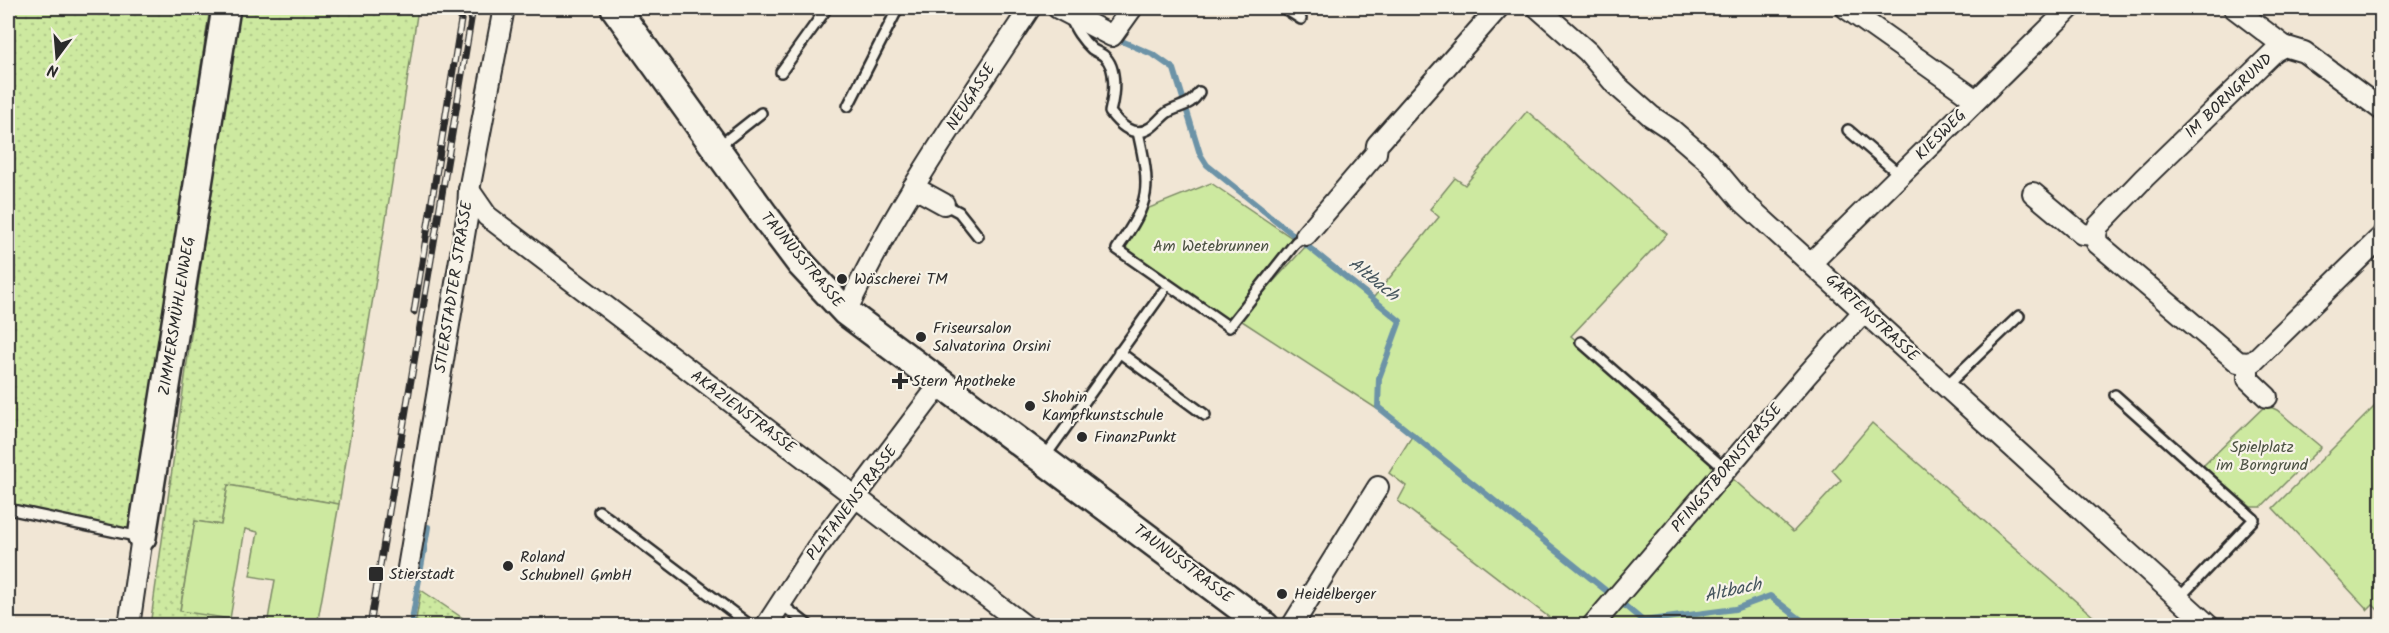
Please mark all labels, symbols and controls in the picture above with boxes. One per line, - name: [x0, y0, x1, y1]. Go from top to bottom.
- north arrow: [27, 27, 87, 87]
- street label: IM BORNGRUND: [2179, 47, 2279, 145]
- text: N: [45, 57, 62, 83]
- street label: NEUGASSE: [940, 58, 1002, 136]
- street label: KIESWEG: [1910, 104, 1972, 166]
- street label: STIERSTADTER STRASSE: [428, 198, 480, 375]
- street label: TAUNUSSTRASSE: [754, 206, 850, 314]
- park label: Am Wetebrunnen: [1153, 234, 1269, 259]
- street label: ZIMMERSMÜHLENWEG: [152, 235, 202, 397]
- water label: Altbach: [1341, 251, 1406, 310]
- place label: Wäscherei TM: [854, 267, 948, 292]
- street label: GARTENSTRASSE: [1820, 268, 1925, 369]
- marker: Wäscherei TM: [835, 272, 849, 286]
- place label: Friseursalon Salvatorina Orsini: [933, 316, 1051, 359]
- marker: Friseursalon Salvatorina Orsini: [914, 330, 928, 344]
- street label: AKAZIENSTRASSE: [685, 364, 802, 460]
- place label: Stern Apotheke: [912, 369, 1015, 394]
- marker: Stern Apotheke: [893, 374, 907, 388]
- place label: Shohin Kampfkunstschule: [1042, 385, 1163, 428]
- street label: PFINGSTBORNSTRASSE: [1665, 397, 1789, 538]
- marker: Shohin Kampfkunstschule: [1023, 399, 1037, 413]
- place label: FinanzPunkt: [1094, 425, 1177, 450]
- marker: FinanzPunkt: [1075, 430, 1089, 444]
- park label: Spielplatz im Borngrund: [2216, 435, 2309, 478]
- street label: PLATANENSTRASSE: [800, 439, 904, 566]
- street label: TAUNUSSTRASSE: [1128, 518, 1239, 610]
- place label: Roland Schubnell GmbH: [520, 545, 632, 588]
- marker: Roland Schubnell GmbH: [501, 559, 515, 573]
- place label: Stierstadt: [389, 562, 455, 587]
- marker: Stierstadt: [367, 565, 385, 583]
- water label: Altbach: [1702, 571, 1766, 611]
- place label: Heidelberger: [1294, 582, 1378, 607]
- marker: Heidelberger: [1275, 587, 1289, 601]

